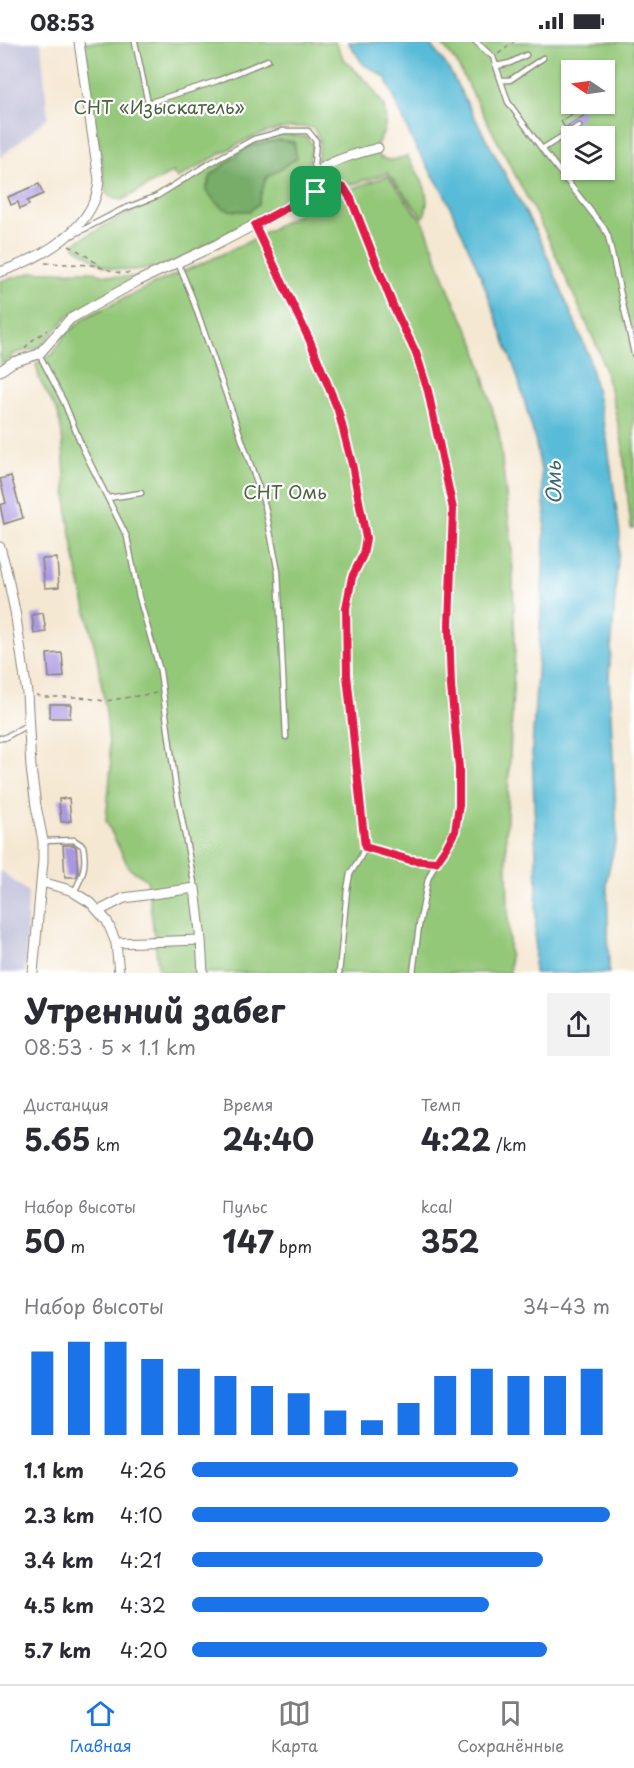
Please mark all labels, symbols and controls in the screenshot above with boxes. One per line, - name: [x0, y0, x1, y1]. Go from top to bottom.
- text: 08:53: [30, 5, 95, 38]
- north arrow: [561, 60, 615, 114]
- map controls: [561, 60, 615, 180]
- park label: СНТ «Изыскатель»: [74, 93, 244, 120]
- button: layers: [561, 126, 615, 180]
- pin: [290, 166, 341, 217]
- icon: arrive: [299, 175, 332, 208]
- water label: Омь: [538, 460, 568, 505]
- park label: СНТ Омь: [243, 478, 327, 505]
- text: Утренний забег: [24, 984, 285, 1034]
- button: share: [547, 993, 610, 1056]
- text: 08:53 · 5 × 1.1 km: [24, 1032, 196, 1062]
- text: Дистанция: [24, 1092, 109, 1116]
- text: Время: [222, 1092, 273, 1116]
- text: Темп: [421, 1092, 461, 1116]
- text: 5.65: [24, 1116, 91, 1161]
- text: 24:40: [222, 1116, 314, 1161]
- text: 4:22: [421, 1116, 491, 1161]
- text: km: [91, 1132, 120, 1156]
- text: /km: [491, 1132, 527, 1156]
- text: Набор высоты: [24, 1194, 136, 1218]
- text: Пульс: [222, 1194, 268, 1218]
- text: kcal: [421, 1194, 453, 1218]
- text: 50: [24, 1218, 65, 1263]
- text: 147: [222, 1218, 274, 1263]
- text: 352: [421, 1218, 479, 1263]
- text: m: [65, 1234, 85, 1258]
- text: bpm: [274, 1234, 312, 1258]
- text: Набор высоты: [24, 1291, 164, 1321]
- text: 34–43 m: [523, 1291, 610, 1321]
- text: 1.1 km: [24, 1455, 84, 1485]
- text: 4:26: [120, 1455, 166, 1485]
- text: 2.3 km: [24, 1500, 94, 1530]
- text: 4:10: [120, 1500, 163, 1530]
- text: 3.4 km: [24, 1545, 94, 1575]
- text: 4:21: [120, 1545, 162, 1575]
- text: 4.5 km: [24, 1590, 94, 1620]
- text: 4:32: [120, 1590, 166, 1620]
- text: 5.7 km: [24, 1635, 91, 1665]
- text: 4:20: [120, 1635, 168, 1665]
- tab: Главная: [70, 1697, 132, 1757]
- tab: Карта: [271, 1697, 318, 1757]
- tab: Сохранённые: [457, 1697, 564, 1757]

